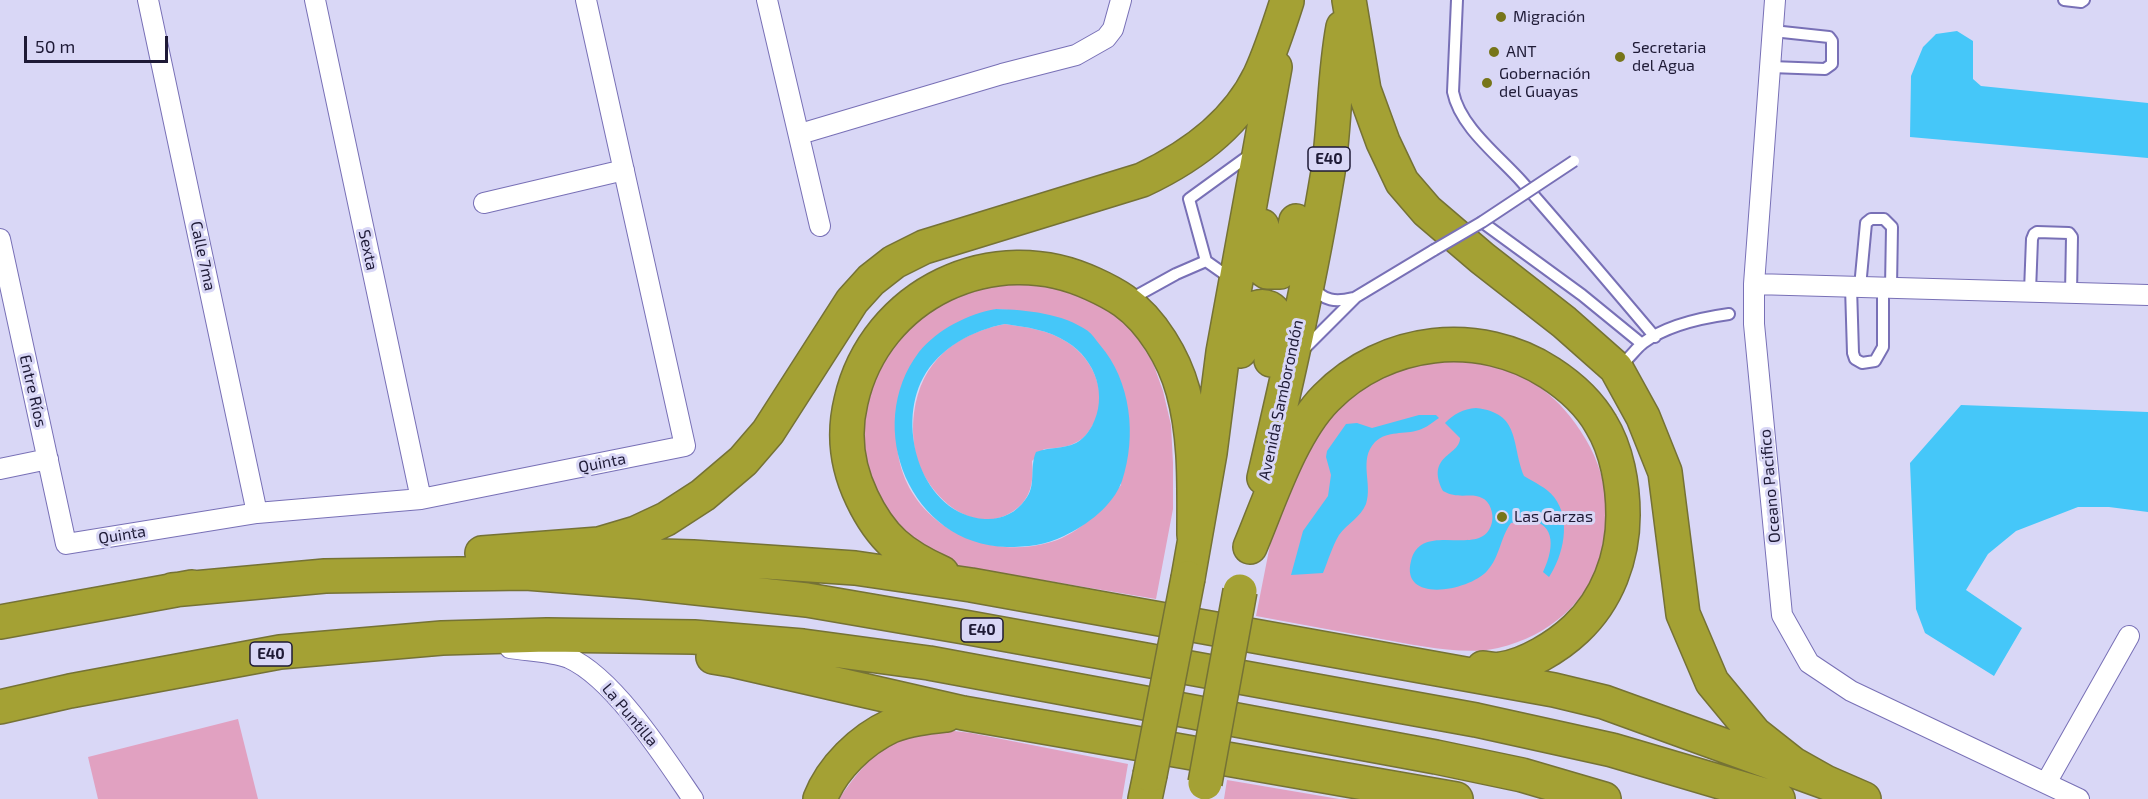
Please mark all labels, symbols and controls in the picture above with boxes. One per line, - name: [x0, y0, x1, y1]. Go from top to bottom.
- place label: Migración: [1513, 7, 1585, 27]
- marker: Migración: [1494, 10, 1508, 24]
- scale bar: [27, 24, 171, 62]
- text: 50 m: [35, 35, 75, 57]
- place label: Secretaria del Agua: [1632, 38, 1706, 76]
- place label: ANT: [1506, 42, 1537, 62]
- marker: ANT: [1487, 45, 1501, 59]
- marker: Secretaria del Agua: [1613, 50, 1627, 64]
- place label: Gobernación del Guayas: [1499, 64, 1591, 102]
- marker: Gobernación del Guayas: [1480, 76, 1494, 90]
- road number: E40: [1308, 147, 1350, 171]
- street label: Calle 7ma: [186, 219, 220, 293]
- street label: Sexta: [354, 228, 382, 272]
- street label: Avenida Samborondón: [1255, 318, 1307, 482]
- street label: Entre Ríos: [15, 353, 51, 429]
- street label: Oceano Pacifico: [1755, 428, 1785, 544]
- street label: Quinta: [577, 449, 627, 477]
- place label: Las Garzas: [1514, 507, 1593, 527]
- marker: Las Garzas: [1495, 510, 1509, 524]
- street label: Quinta: [97, 522, 147, 548]
- road number: E40: [961, 618, 1003, 642]
- road number: E40: [250, 642, 292, 666]
- street label: La Puntilla: [598, 679, 662, 751]

